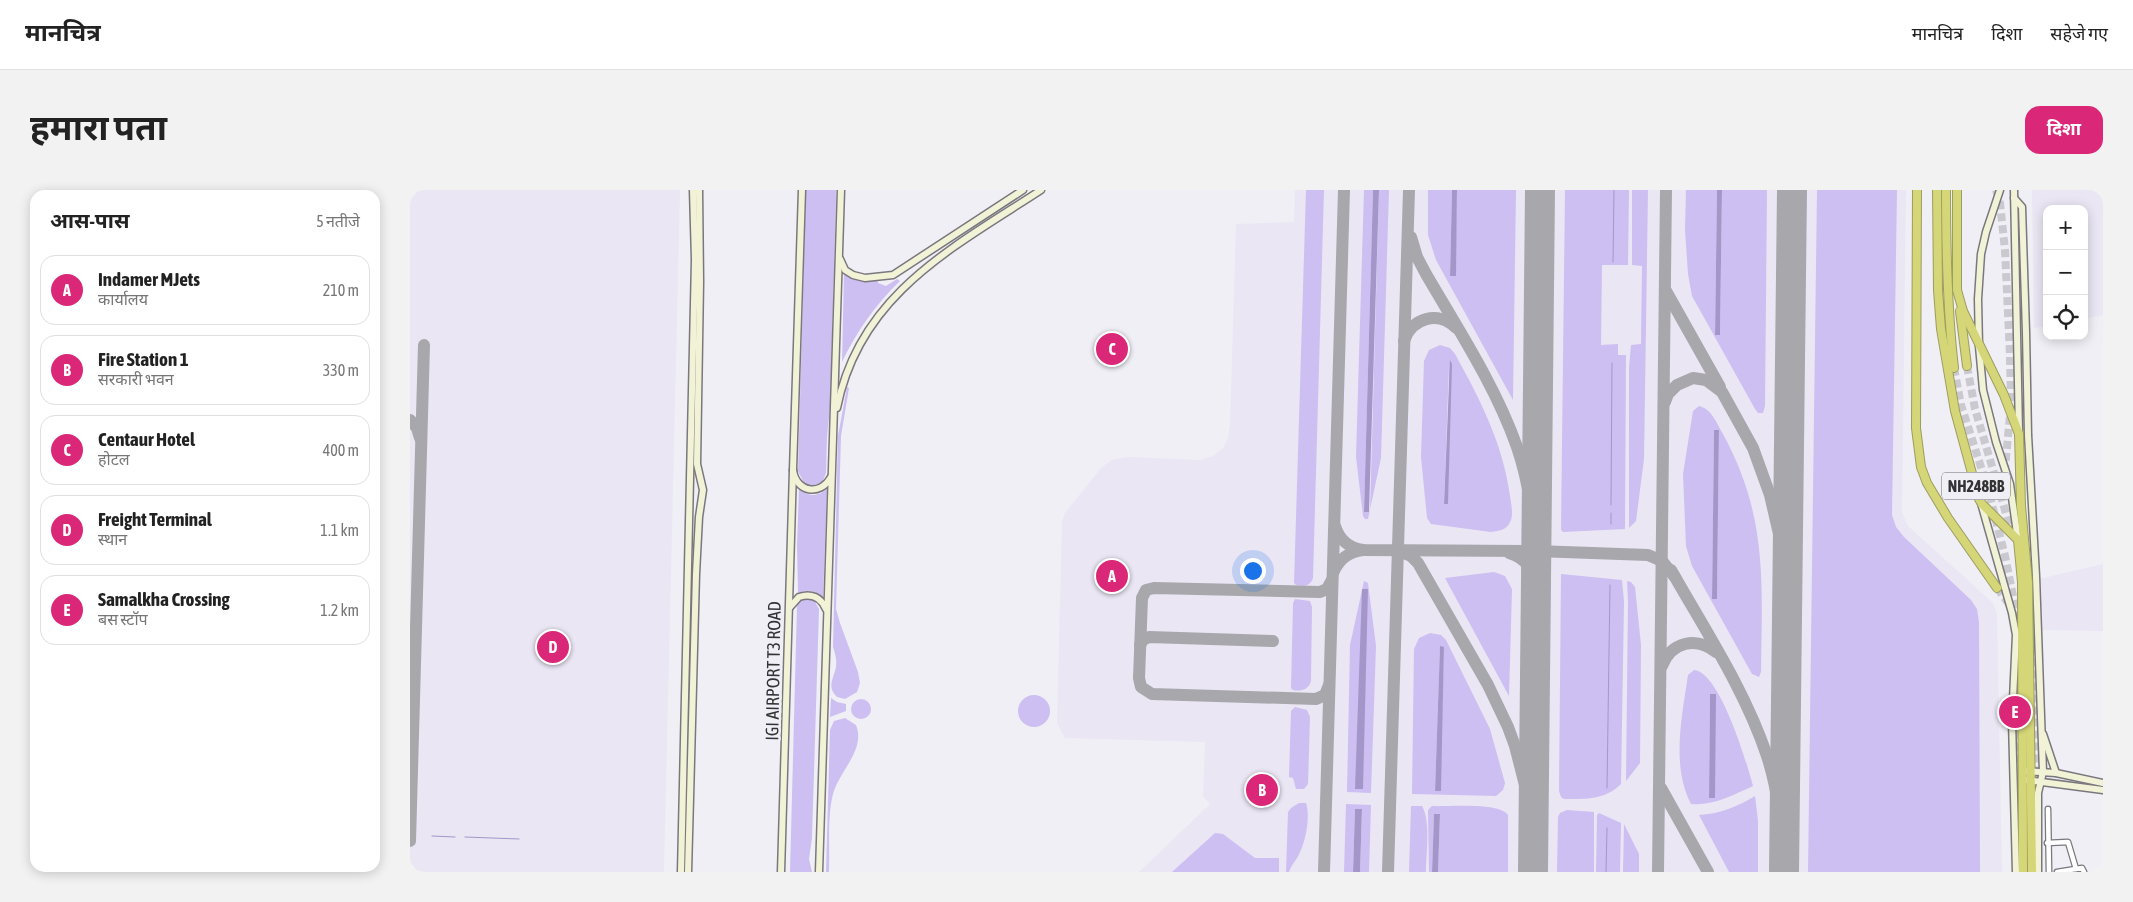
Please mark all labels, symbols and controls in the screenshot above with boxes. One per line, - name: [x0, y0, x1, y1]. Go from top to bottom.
- text: मानचित्र: [25, 19, 101, 46]
- text: मानचित्र: [1912, 23, 1963, 44]
- text: दिशा: [1991, 23, 2022, 44]
- text: सहेजे गए: [2050, 23, 2108, 44]
- button: दिशा: [2025, 106, 2103, 154]
- text: हमारा पता: [30, 107, 167, 147]
- map controls: [2043, 205, 2088, 340]
- button: +: [2043, 205, 2088, 250]
- text: आस-पास: [50, 208, 129, 232]
- text: 5 नतीजे: [316, 212, 360, 230]
- button: −: [2043, 250, 2088, 295]
- text: Indamer MJets: [98, 268, 200, 290]
- text: A: [63, 281, 71, 299]
- text: 210 m: [323, 281, 359, 299]
- text: कार्यालय: [98, 290, 148, 308]
- button: locate: [2043, 295, 2088, 340]
- pin: C: [1096, 330, 1128, 368]
- text: Fire Station 1: [98, 348, 189, 370]
- text: B: [63, 361, 71, 379]
- text: 330 m: [323, 361, 359, 379]
- text: सरकारी भवन: [98, 370, 174, 388]
- text: Centaur Hotel: [98, 428, 195, 450]
- text: C: [63, 441, 71, 459]
- text: 400 m: [323, 441, 359, 459]
- text: होटल: [98, 450, 130, 468]
- road number: NH248BB: [1942, 472, 2010, 500]
- text: Freight Terminal: [98, 508, 212, 530]
- text: D: [63, 521, 71, 539]
- text: 1.1 km: [320, 521, 359, 539]
- text: स्थान: [98, 530, 127, 548]
- pin: A: [1096, 557, 1128, 595]
- your location: [1240, 558, 1266, 584]
- text: Samalkha Crossing: [98, 588, 230, 610]
- text: E: [64, 601, 70, 619]
- text: 1.2 km: [320, 601, 359, 619]
- street label: IGI AIRPORT T3 ROAD: [761, 601, 785, 741]
- text: बस स्टॉप: [98, 610, 148, 628]
- pin: D: [537, 628, 569, 666]
- pin: E: [1999, 693, 2031, 731]
- pin: B: [1246, 771, 1278, 809]

